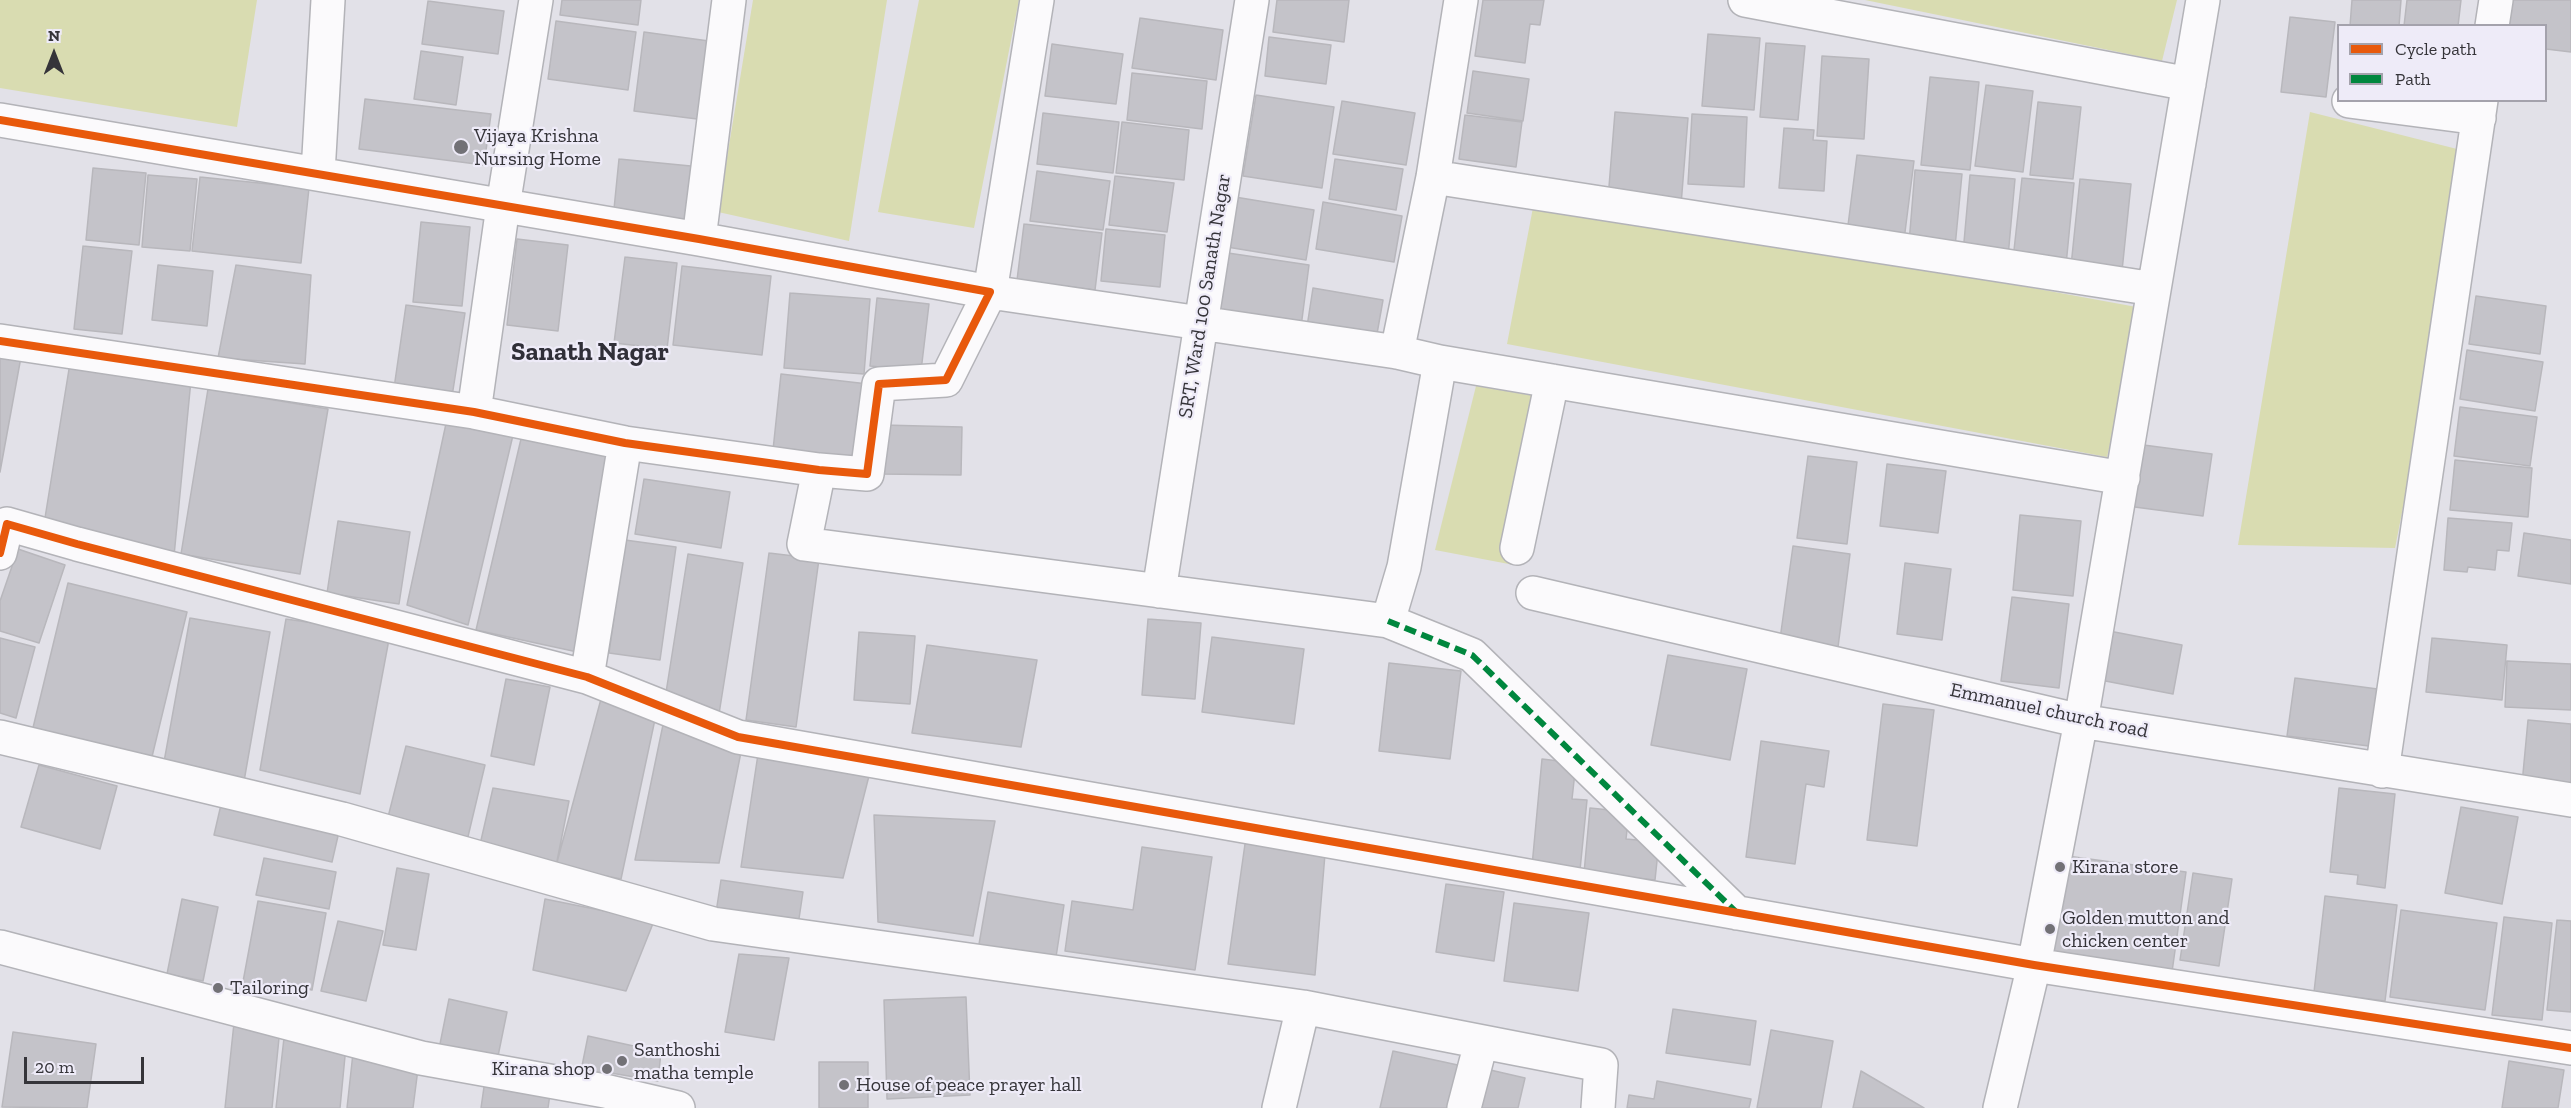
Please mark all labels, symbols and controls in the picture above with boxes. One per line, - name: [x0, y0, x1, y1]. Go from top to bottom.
- north arrow: [24, 24, 84, 84]
- legend: [2337, 24, 2547, 102]
- text: N: [48, 26, 60, 45]
- text: Cycle path: [2395, 38, 2477, 60]
- text: Path: [2395, 68, 2431, 90]
- place label: Vijaya Krishna Nursing Home: [474, 124, 601, 171]
- marker: Vijaya Krishna Nursing Home: [452, 138, 470, 156]
- street label: SRT, Ward 100 Sanath Nagar: [1174, 172, 1236, 420]
- district label: Sanath Nagar: [511, 337, 669, 369]
- street label: Emmanuel church road: [1948, 678, 2150, 744]
- place label: Kirana store: [2072, 855, 2178, 879]
- marker: Kirana store: [2053, 860, 2067, 874]
- place label: Golden mutton and chicken center: [2062, 906, 2229, 953]
- marker: Golden mutton and chicken center: [2043, 922, 2057, 936]
- place label: Tailoring: [230, 976, 309, 1000]
- marker: Tailoring: [211, 981, 225, 995]
- place label: Santhoshi matha temple: [634, 1038, 754, 1085]
- scale bar: [27, 1045, 147, 1083]
- marker: Santhoshi matha temple: [615, 1054, 629, 1068]
- text: 20 m: [35, 1056, 74, 1078]
- place label: Kirana shop: [492, 1057, 595, 1081]
- marker: Kirana shop: [600, 1062, 614, 1076]
- place label: House of peace prayer hall: [856, 1073, 1082, 1097]
- marker: House of peace prayer hall: [837, 1078, 851, 1092]

